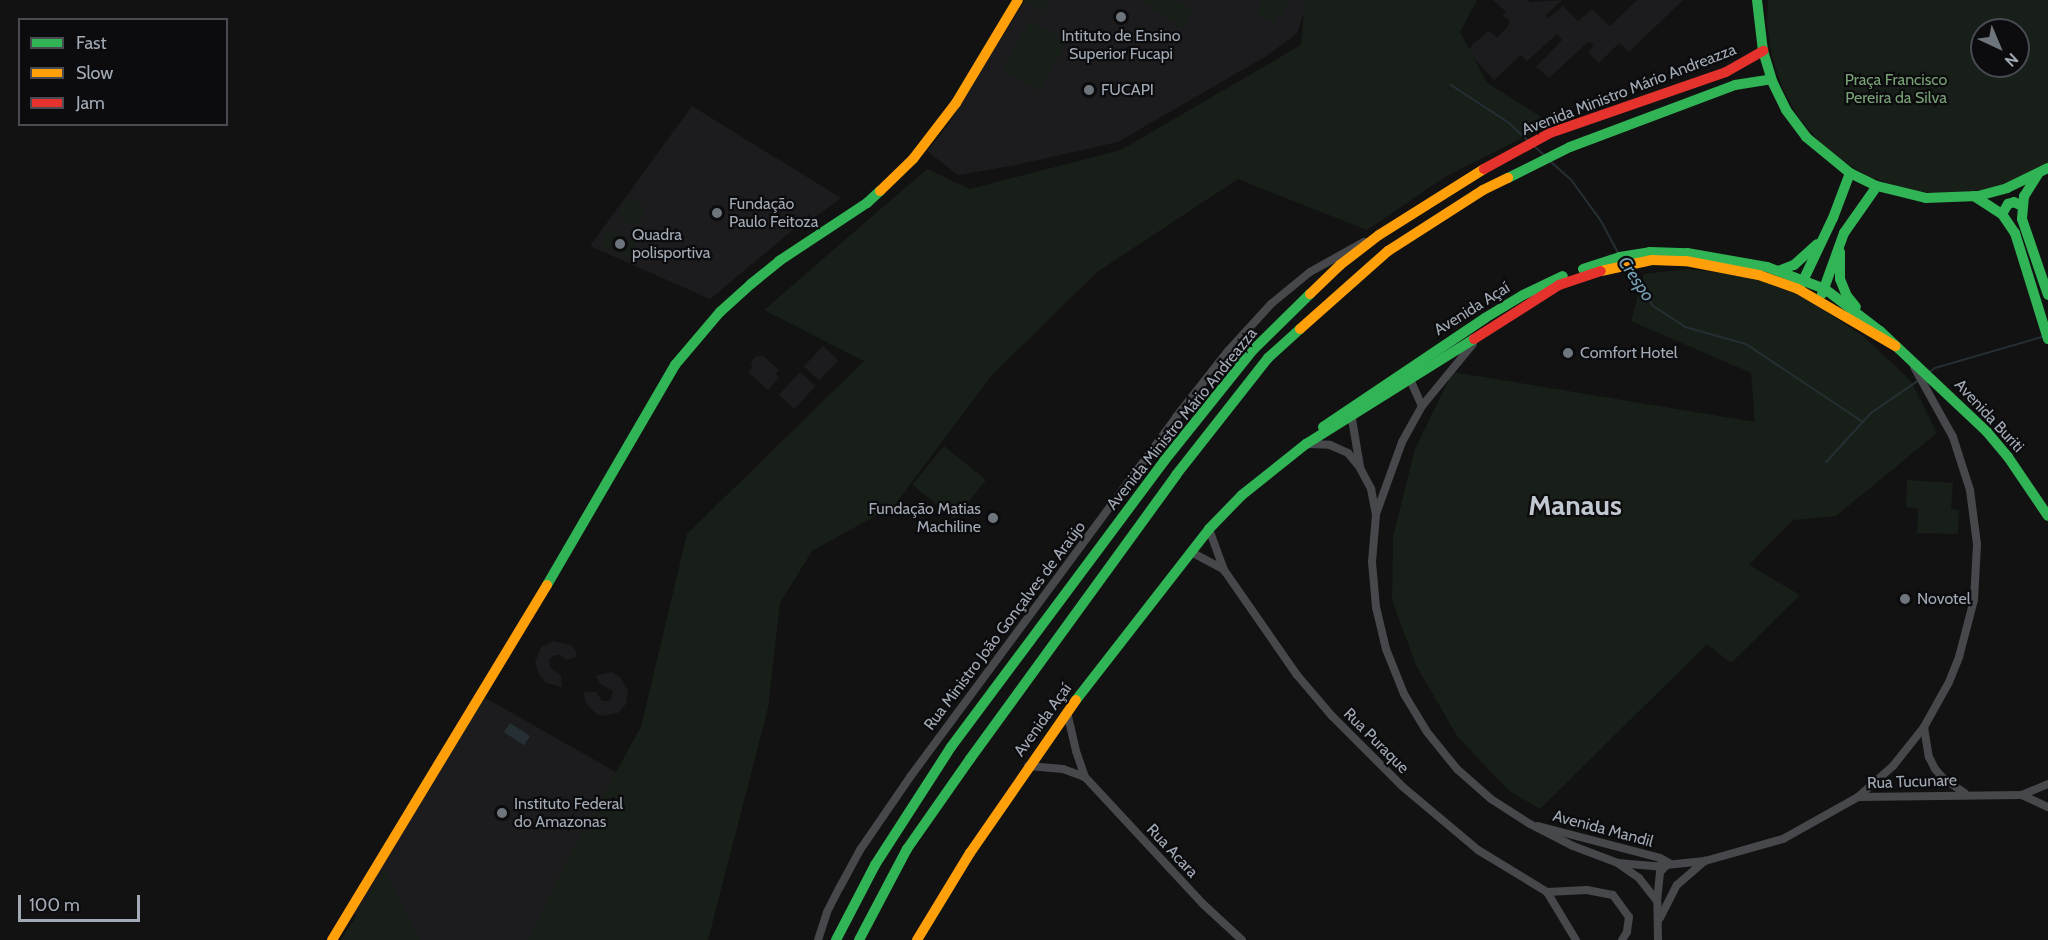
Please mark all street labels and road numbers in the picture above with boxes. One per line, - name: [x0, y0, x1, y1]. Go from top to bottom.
- street label: Avenida Ministro Mário Andreazza: [1519, 40, 1739, 140]
- street label: Avenida Açaí: [1431, 278, 1513, 340]
- street label: Avenida Ministro Mário Andreazza: [1103, 324, 1261, 514]
- street label: Avenida Buriti: [1950, 376, 2028, 456]
- street label: Rua Ministro João Gonçalves de Araújo: [920, 518, 1090, 734]
- street label: Avenida Açaí: [1010, 680, 1076, 760]
- street label: Rua Puraque: [1339, 704, 1413, 778]
- street label: Rua Tucunare: [1867, 771, 1957, 793]
- street label: Avenida Mandil: [1551, 806, 1655, 852]
- street label: Rua Acara: [1142, 820, 1202, 882]

